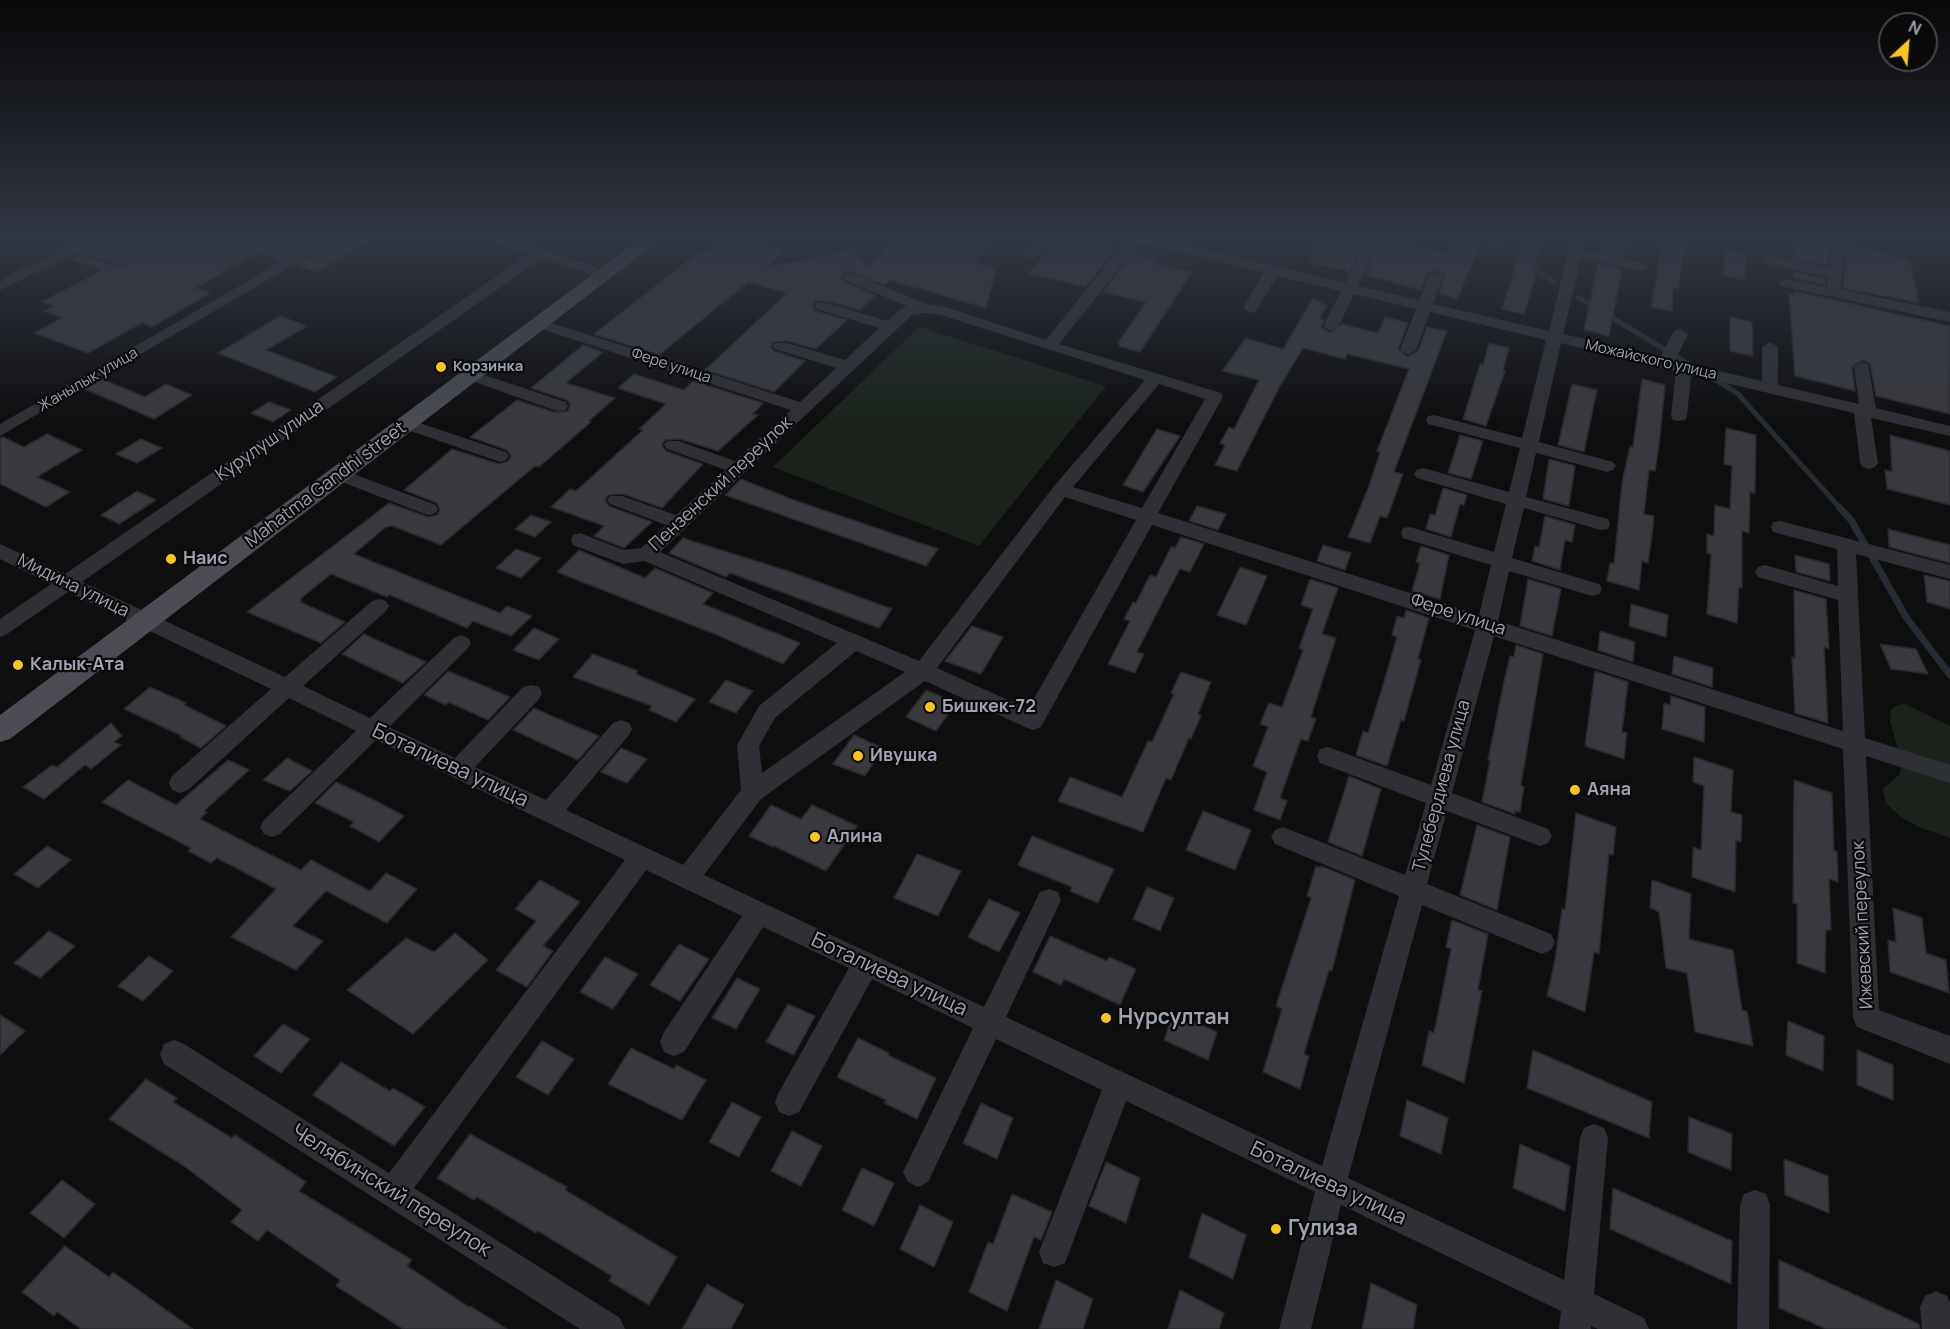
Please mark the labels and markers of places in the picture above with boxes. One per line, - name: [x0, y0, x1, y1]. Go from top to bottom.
- place label: Корзинка: [453, 358, 523, 376]
- marker: Корзинка: [434, 360, 448, 374]
- place label: Наис: [183, 548, 228, 570]
- marker: Наис: [164, 552, 178, 566]
- place label: Калык-Ата: [30, 654, 124, 676]
- marker: Калык-Ата: [11, 658, 25, 672]
- place label: Бишкек-72: [942, 696, 1036, 718]
- marker: Бишкек-72: [923, 700, 937, 714]
- place label: Ивушка: [870, 745, 937, 767]
- marker: Ивушка: [851, 749, 865, 763]
- place label: Аяна: [1587, 779, 1631, 801]
- marker: Аяна: [1568, 783, 1582, 797]
- place label: Алина: [827, 826, 882, 848]
- marker: Алина: [808, 830, 822, 844]
- place label: Нурсултан: [1118, 1005, 1230, 1031]
- marker: Нурсултан: [1099, 1011, 1113, 1025]
- place label: Гулиза: [1288, 1216, 1358, 1242]
- marker: Гулиза: [1269, 1222, 1283, 1236]

